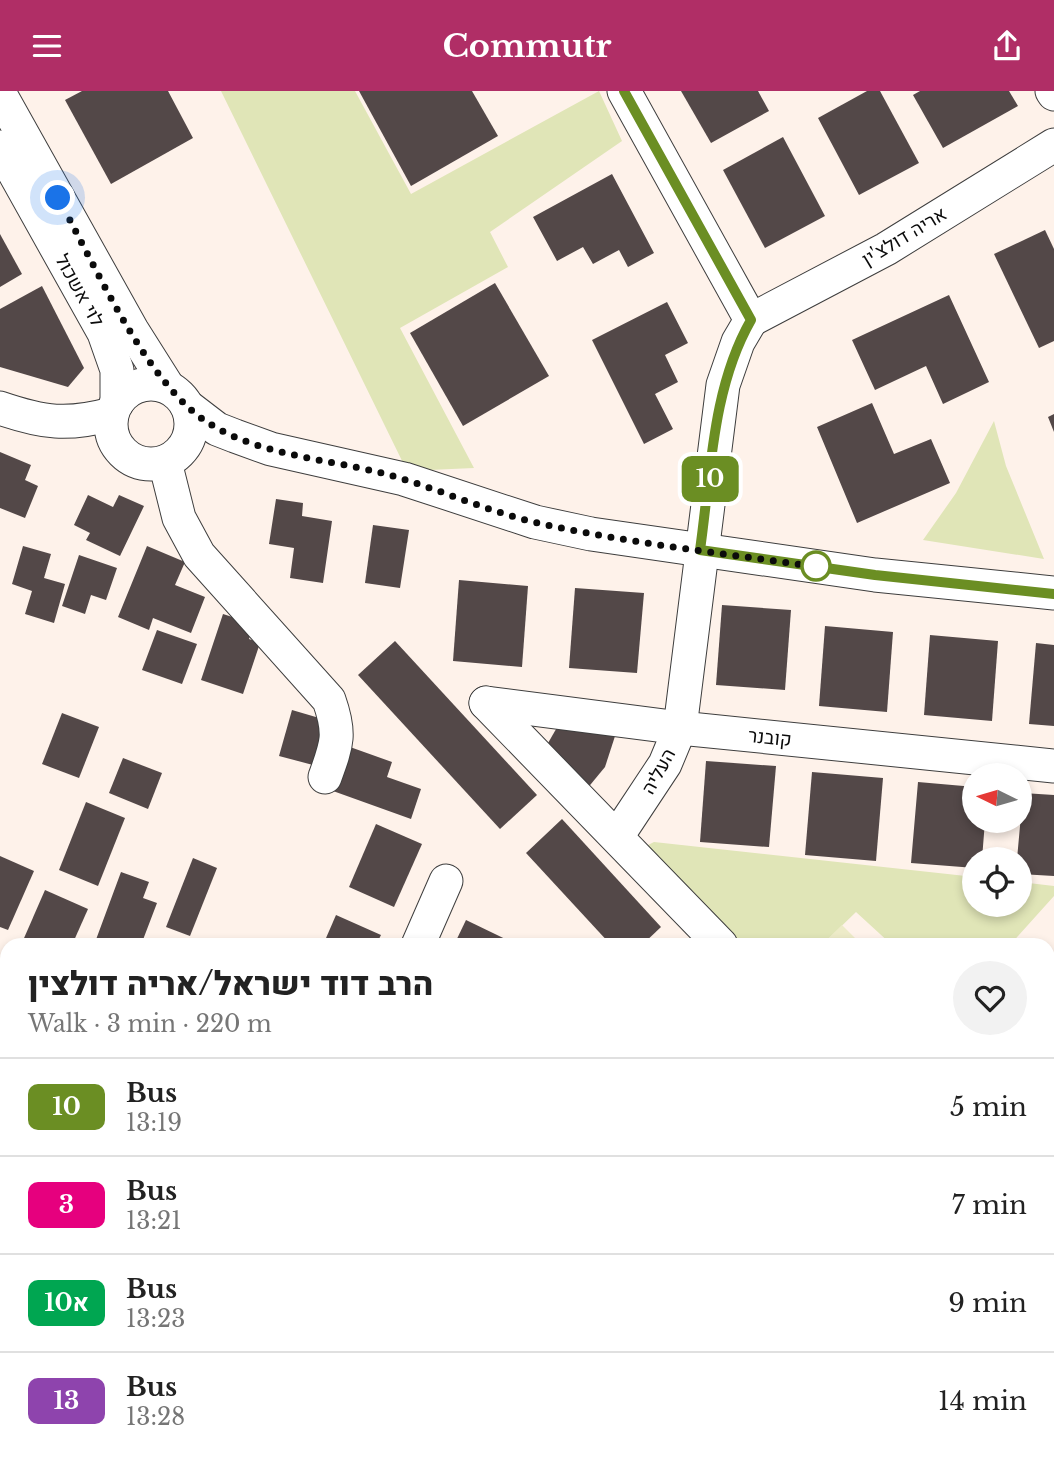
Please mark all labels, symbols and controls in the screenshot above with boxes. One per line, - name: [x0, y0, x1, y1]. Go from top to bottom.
- text: Commutr: [442, 26, 612, 66]
- icon: menu: [28, 27, 66, 65]
- icon: share: [988, 27, 1026, 65]
- your location: [40, 180, 75, 215]
- street label: אריה דולצ'ין: [858, 202, 951, 271]
- street label: לוי אשכול: [50, 250, 109, 331]
- line badge: 10: [678, 456, 742, 502]
- text: 10: [696, 464, 724, 493]
- unlabelled marker: [801, 551, 831, 581]
- street label: קובנר: [747, 724, 793, 751]
- street label: העליה: [637, 744, 680, 798]
- north arrow: [962, 763, 1032, 833]
- map controls: [962, 763, 1032, 917]
- button: locate: [962, 847, 1032, 917]
- button: heart: [953, 961, 1027, 1035]
- text: הרב דוד ישראל/אריה דולצין: [28, 963, 433, 1004]
- text: Walk · 3 min · 220 m: [28, 1010, 272, 1038]
- text: Bus: [126, 1077, 177, 1109]
- text: 5 min: [950, 1091, 1027, 1123]
- text: 10: [52, 1092, 81, 1121]
- text: 13:19: [126, 1109, 182, 1137]
- text: Bus: [126, 1175, 177, 1207]
- text: 7 min: [952, 1189, 1027, 1221]
- text: 3: [59, 1190, 74, 1219]
- text: 13:21: [126, 1207, 181, 1235]
- text: Bus: [126, 1273, 177, 1305]
- text: 9 min: [948, 1287, 1027, 1319]
- text: 10א: [44, 1288, 89, 1317]
- text: 13:23: [126, 1305, 185, 1333]
- text: Bus: [126, 1371, 177, 1403]
- text: 14 min: [938, 1385, 1027, 1417]
- text: 13: [54, 1386, 79, 1415]
- text: 13:28: [126, 1403, 185, 1431]

